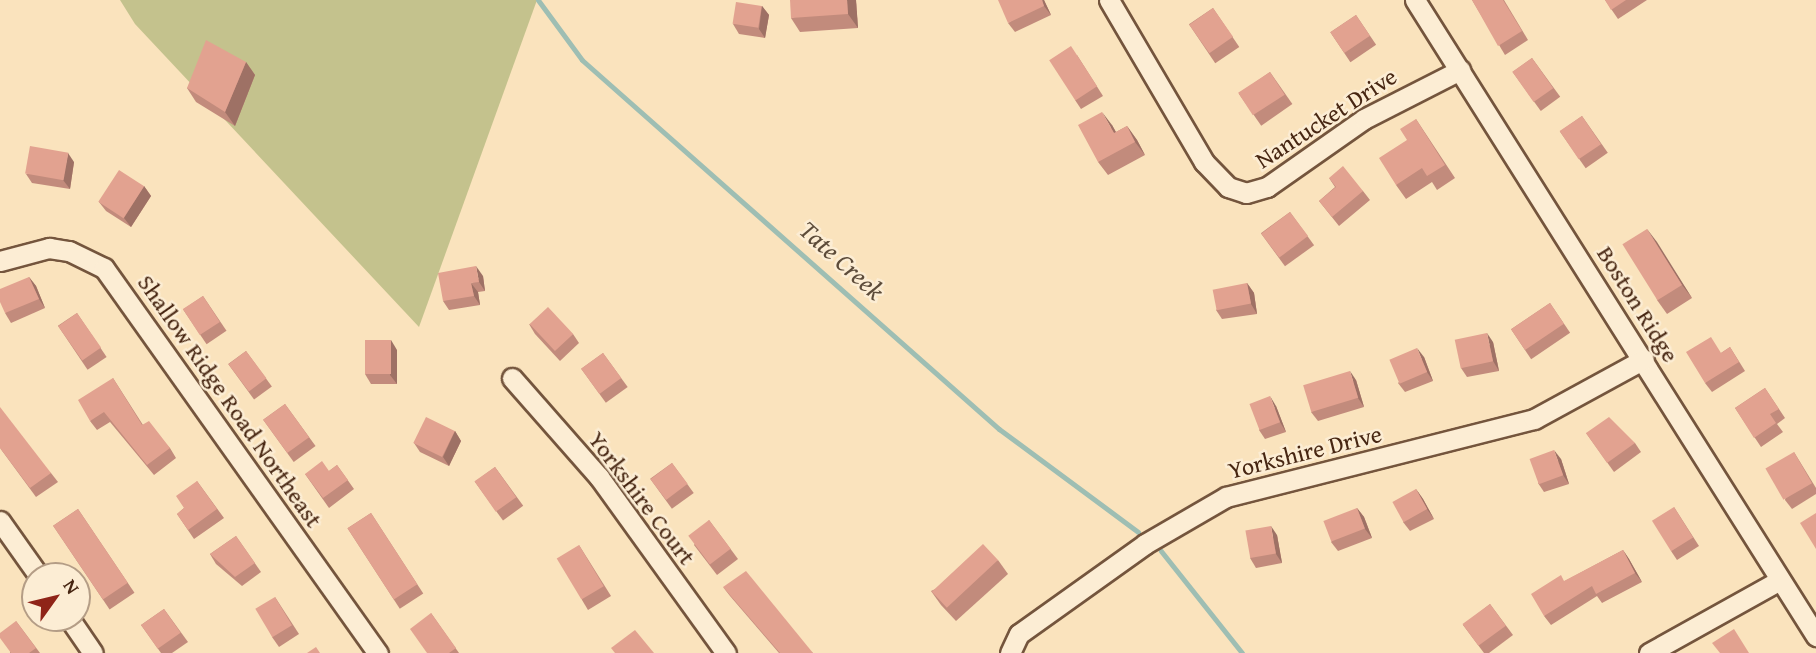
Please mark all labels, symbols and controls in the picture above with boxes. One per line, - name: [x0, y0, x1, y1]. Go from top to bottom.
- street label: Nantucket Drive: [1250, 62, 1402, 174]
- water label: Tate Creek: [793, 214, 891, 306]
- street label: Boston Ridge: [1591, 241, 1685, 367]
- street label: Shallow Ridge Road Northeast: [132, 269, 328, 533]
- street label: Yorkshire Drive: [1225, 419, 1385, 485]
- street label: Yorkshire Court: [582, 426, 702, 570]
- north arrow: [21, 562, 91, 632]
- text: N: [57, 573, 87, 599]

